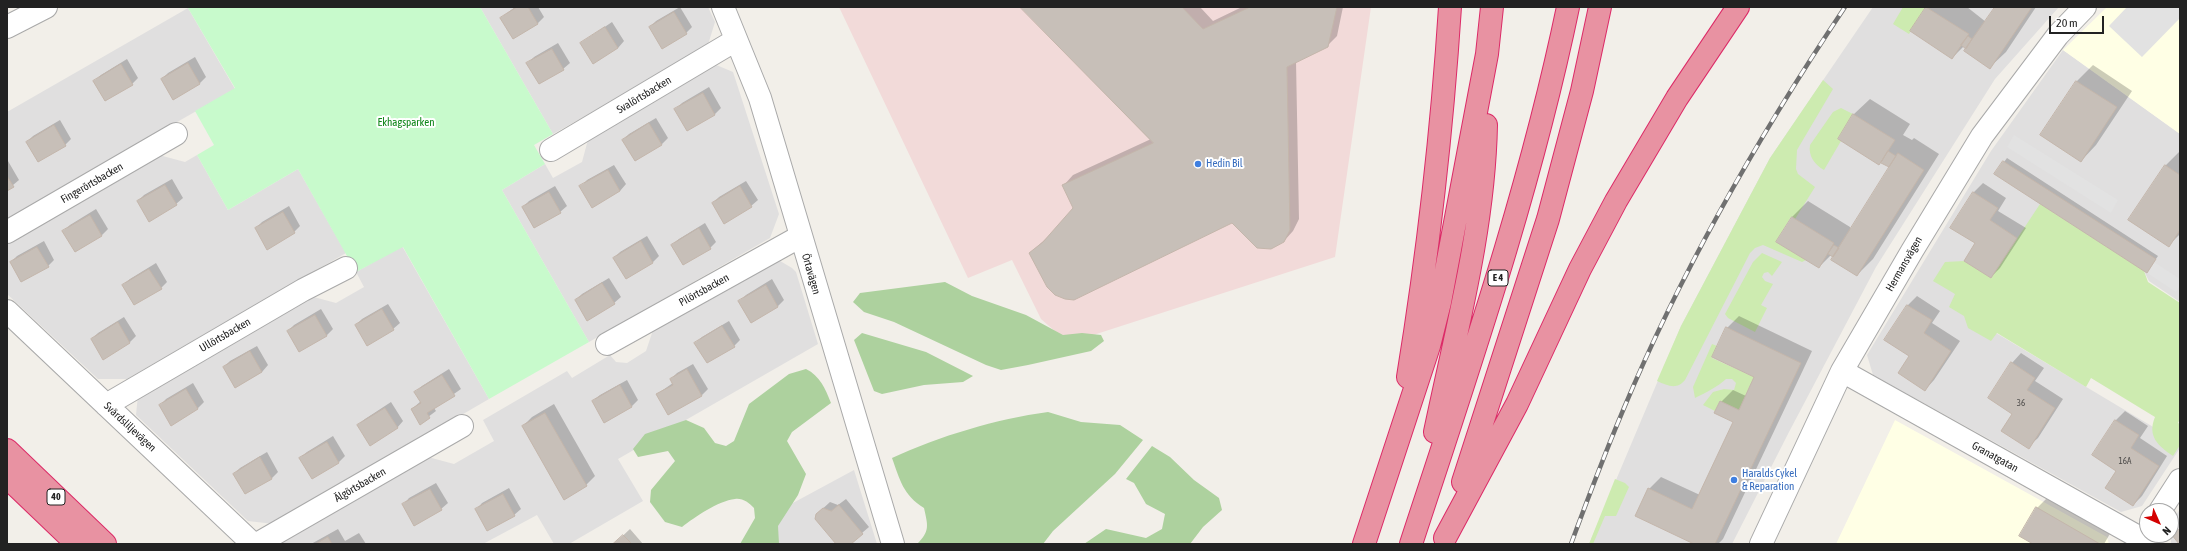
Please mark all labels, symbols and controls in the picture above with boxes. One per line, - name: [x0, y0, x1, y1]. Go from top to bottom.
- scale bar: [2051, 8, 2106, 34]
- text: 20 m: [2056, 16, 2078, 30]
- street label: Svalörtsbacken: [614, 73, 674, 117]
- park label: Ekhagsparken: [377, 116, 435, 130]
- place label: Hedin Bil: [1206, 157, 1243, 171]
- marker: Hedin Bil: [1193, 159, 1203, 169]
- street label: Fingerörtsbacken: [58, 160, 126, 206]
- street label: Hermansvägen: [1883, 234, 1925, 294]
- street label: Örtavägen: [799, 252, 823, 296]
- road number: E 4: [1488, 270, 1508, 286]
- street label: Pilörtsbacken: [677, 271, 731, 309]
- street label: Ullörtsbacken: [197, 315, 253, 355]
- house number: 36: [2017, 398, 2025, 408]
- street label: Svärdsliljevägen: [101, 399, 159, 455]
- street label: Granatgatan: [1970, 439, 2020, 475]
- house number: 16A: [2119, 456, 2131, 466]
- street label: Älgörtsbacken: [332, 465, 388, 505]
- place label: Haralds Cykel & Reparation: [1742, 467, 1797, 493]
- marker: Haralds Cykel & Reparation: [1729, 475, 1739, 485]
- road number: 40: [47, 489, 65, 505]
- north arrow: [2139, 503, 2179, 543]
- text: N: [2160, 524, 2173, 537]

